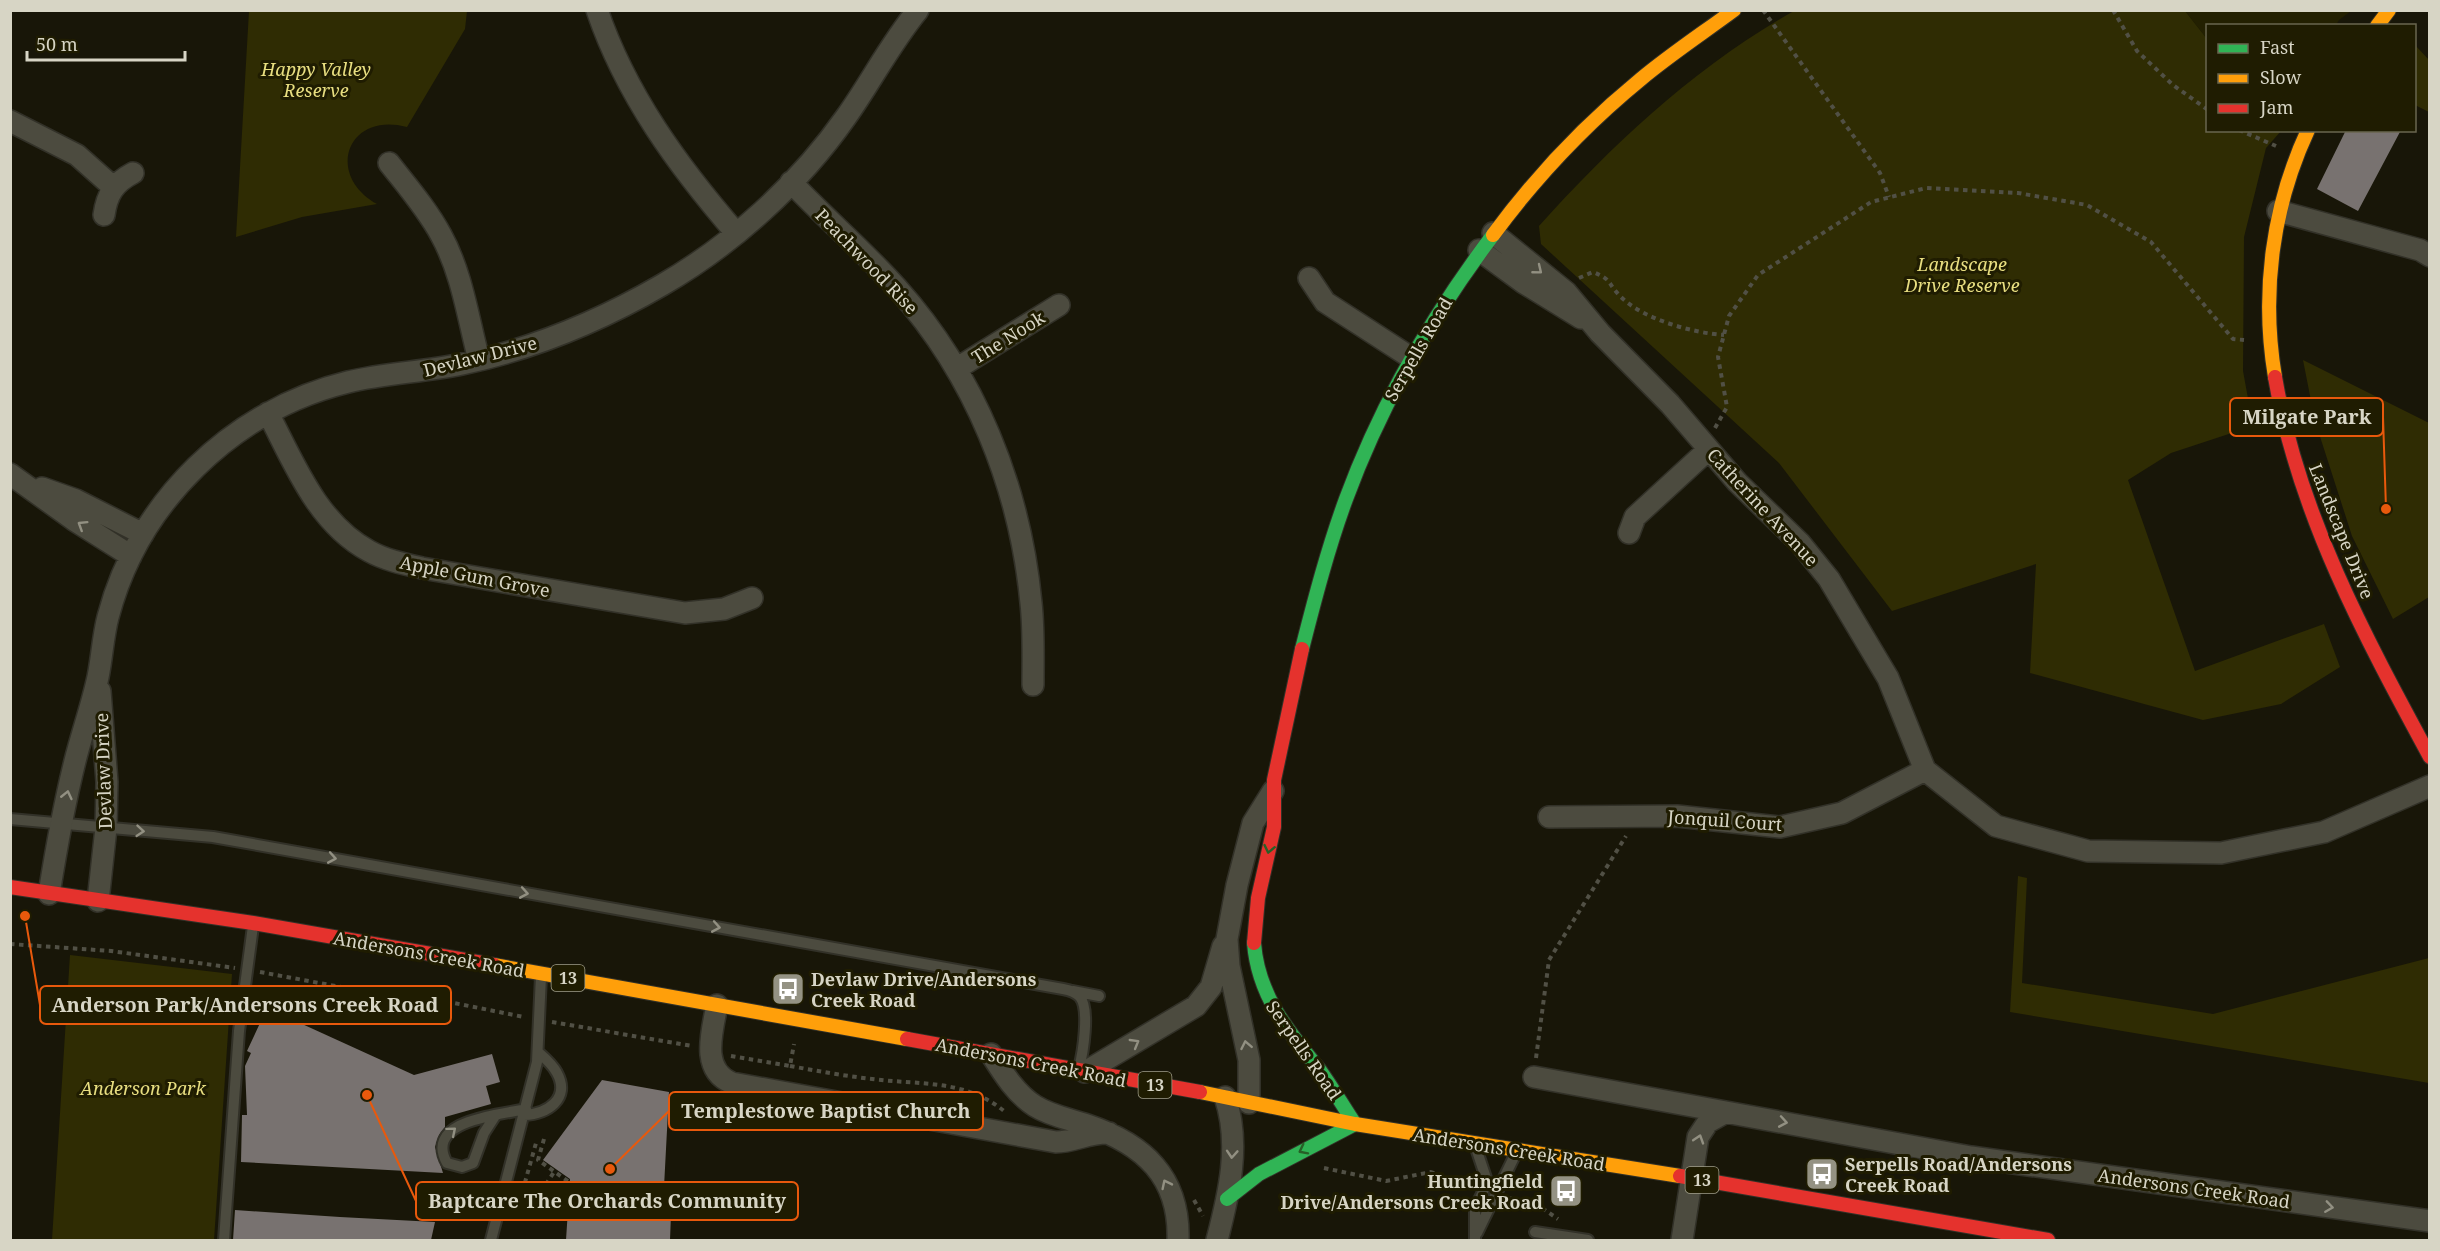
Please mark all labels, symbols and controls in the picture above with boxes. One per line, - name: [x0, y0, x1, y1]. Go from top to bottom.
- scale bar: [27, 24, 184, 62]
- legend: [2206, 24, 2416, 132]
- text: 50 m: [36, 32, 78, 56]
- text: Fast: [2260, 35, 2295, 59]
- park label: Happy Valley Reserve: [260, 57, 371, 102]
- text: Slow: [2260, 65, 2302, 89]
- text: Jam: [2259, 95, 2294, 119]
- street label: Peachwood Rise: [810, 203, 924, 319]
- park label: Landscape Drive Reserve: [1903, 252, 2020, 297]
- one-way arrow: [1531, 263, 1542, 274]
- street label: Serpells Road: [1379, 293, 1457, 405]
- street label: The Nook: [967, 305, 1049, 369]
- street label: Devlaw Drive: [421, 330, 539, 382]
- callout: Milgate Park: [2230, 398, 2383, 436]
- text: Milgate Park: [2242, 403, 2372, 430]
- street label: Catherine Avenue: [1702, 443, 1824, 571]
- street label: Landscape Drive: [2304, 460, 2380, 602]
- one-way arrow: [78, 520, 88, 532]
- street label: Apple Gum Grove: [398, 550, 552, 602]
- street label: Devlaw Drive: [89, 712, 117, 830]
- one-way arrow: [59, 791, 72, 801]
- street label: Jonquil Court: [1666, 804, 1783, 836]
- one-way arrow: [135, 824, 144, 837]
- one-way arrow: [1263, 844, 1276, 854]
- one-way arrow: [328, 852, 337, 864]
- one-way arrow: [519, 886, 529, 899]
- one-way arrow: [711, 920, 721, 933]
- street label: Andersons Creek Road: [332, 925, 526, 983]
- road number: 13: [552, 965, 584, 991]
- place label: Devlaw Drive/Andersons Creek Road: [811, 967, 1037, 1012]
- bus stop icon: Devlaw Drive/Andersons Creek Road: [770, 971, 806, 1007]
- callout: Anderson Park/Andersons Creek Road: [40, 986, 451, 1024]
- text: Anderson Park/Andersons Creek Road: [52, 991, 438, 1018]
- street label: Serpells Road: [1261, 996, 1347, 1104]
- street label: Andersons Creek Road: [934, 1032, 1128, 1092]
- one-way arrow: [1129, 1039, 1139, 1050]
- one-way arrow: [1240, 1040, 1253, 1050]
- road number: 13: [1138, 1072, 1172, 1098]
- park label: Anderson Park: [78, 1076, 207, 1100]
- callout: Templestowe Baptist Church: [669, 1092, 983, 1130]
- text: Templestowe Baptist Church: [681, 1097, 971, 1124]
- one-way arrow: [1778, 1115, 1788, 1128]
- street label: Andersons Creek Road: [1411, 1122, 1607, 1176]
- one-way arrow: [445, 1128, 456, 1139]
- one-way arrow: [1692, 1134, 1705, 1145]
- one-way arrow: [1298, 1143, 1309, 1155]
- one-way arrow: [1226, 1150, 1239, 1159]
- place label: Serpells Road/Andersons Creek Road: [1845, 1152, 2072, 1197]
- bus stop icon: Serpells Road/Andersons Creek Road: [1804, 1156, 1840, 1192]
- street label: Andersons Creek Road: [2096, 1163, 2292, 1213]
- road number: 13: [1686, 1167, 1718, 1193]
- place label: Huntingfield Drive/Andersons Creek Road: [1281, 1169, 1543, 1214]
- bus stop icon: Huntingfield Drive/Andersons Creek Road: [1548, 1173, 1584, 1209]
- one-way arrow: [1162, 1179, 1174, 1190]
- callout: Baptcare The Orchards Community: [416, 1182, 798, 1220]
- text: Baptcare The Orchards Community: [428, 1187, 786, 1214]
- one-way arrow: [2324, 1201, 2333, 1213]

